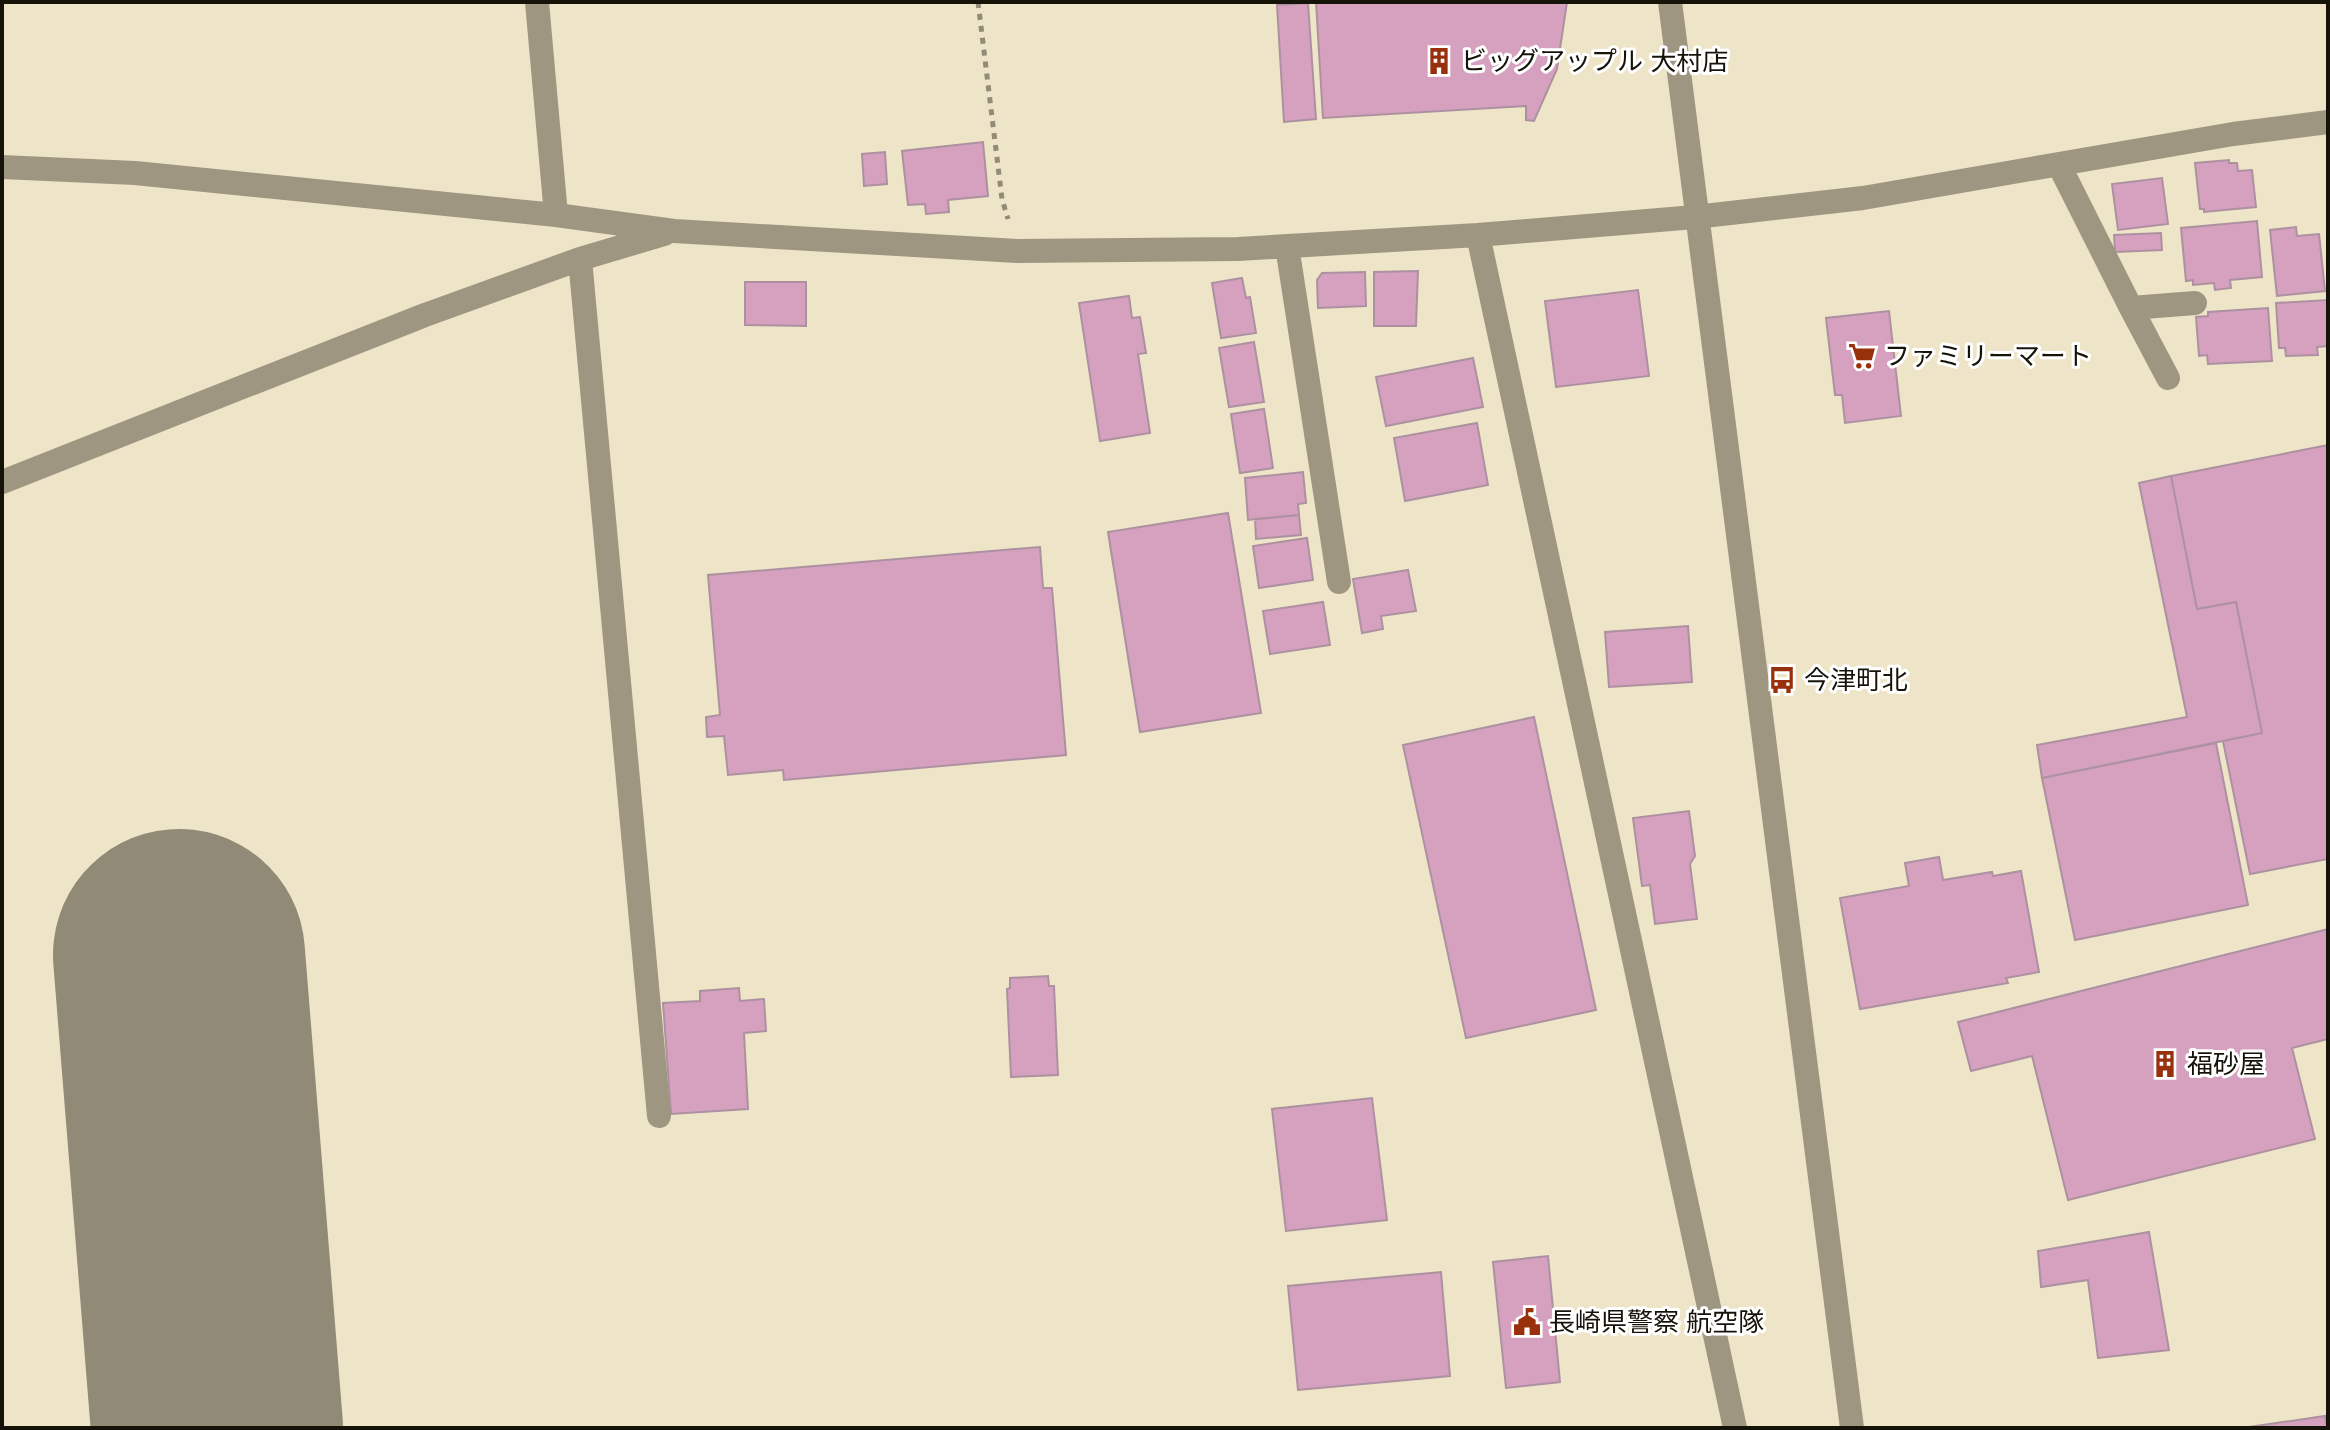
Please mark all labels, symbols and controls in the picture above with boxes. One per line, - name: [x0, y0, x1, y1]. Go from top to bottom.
- place label: ビッグアップル 大村店: [1461, 45, 1728, 76]
- building icon: ビッグアップル 大村店: [1424, 46, 1454, 76]
- place label: ファミリーマート: [1884, 340, 2092, 371]
- supermarket icon: ファミリーマート: [1847, 341, 1877, 371]
- place label: 今津町北: [1804, 664, 1908, 695]
- bus stop icon: 今津町北: [1767, 665, 1797, 695]
- place label: 福砂屋: [2187, 1048, 2265, 1079]
- building icon: 福砂屋: [2150, 1049, 2180, 1079]
- place label: 長崎県警察 航空隊: [1549, 1306, 1764, 1337]
- public building icon: 長崎県警察 航空隊: [1512, 1307, 1542, 1337]

